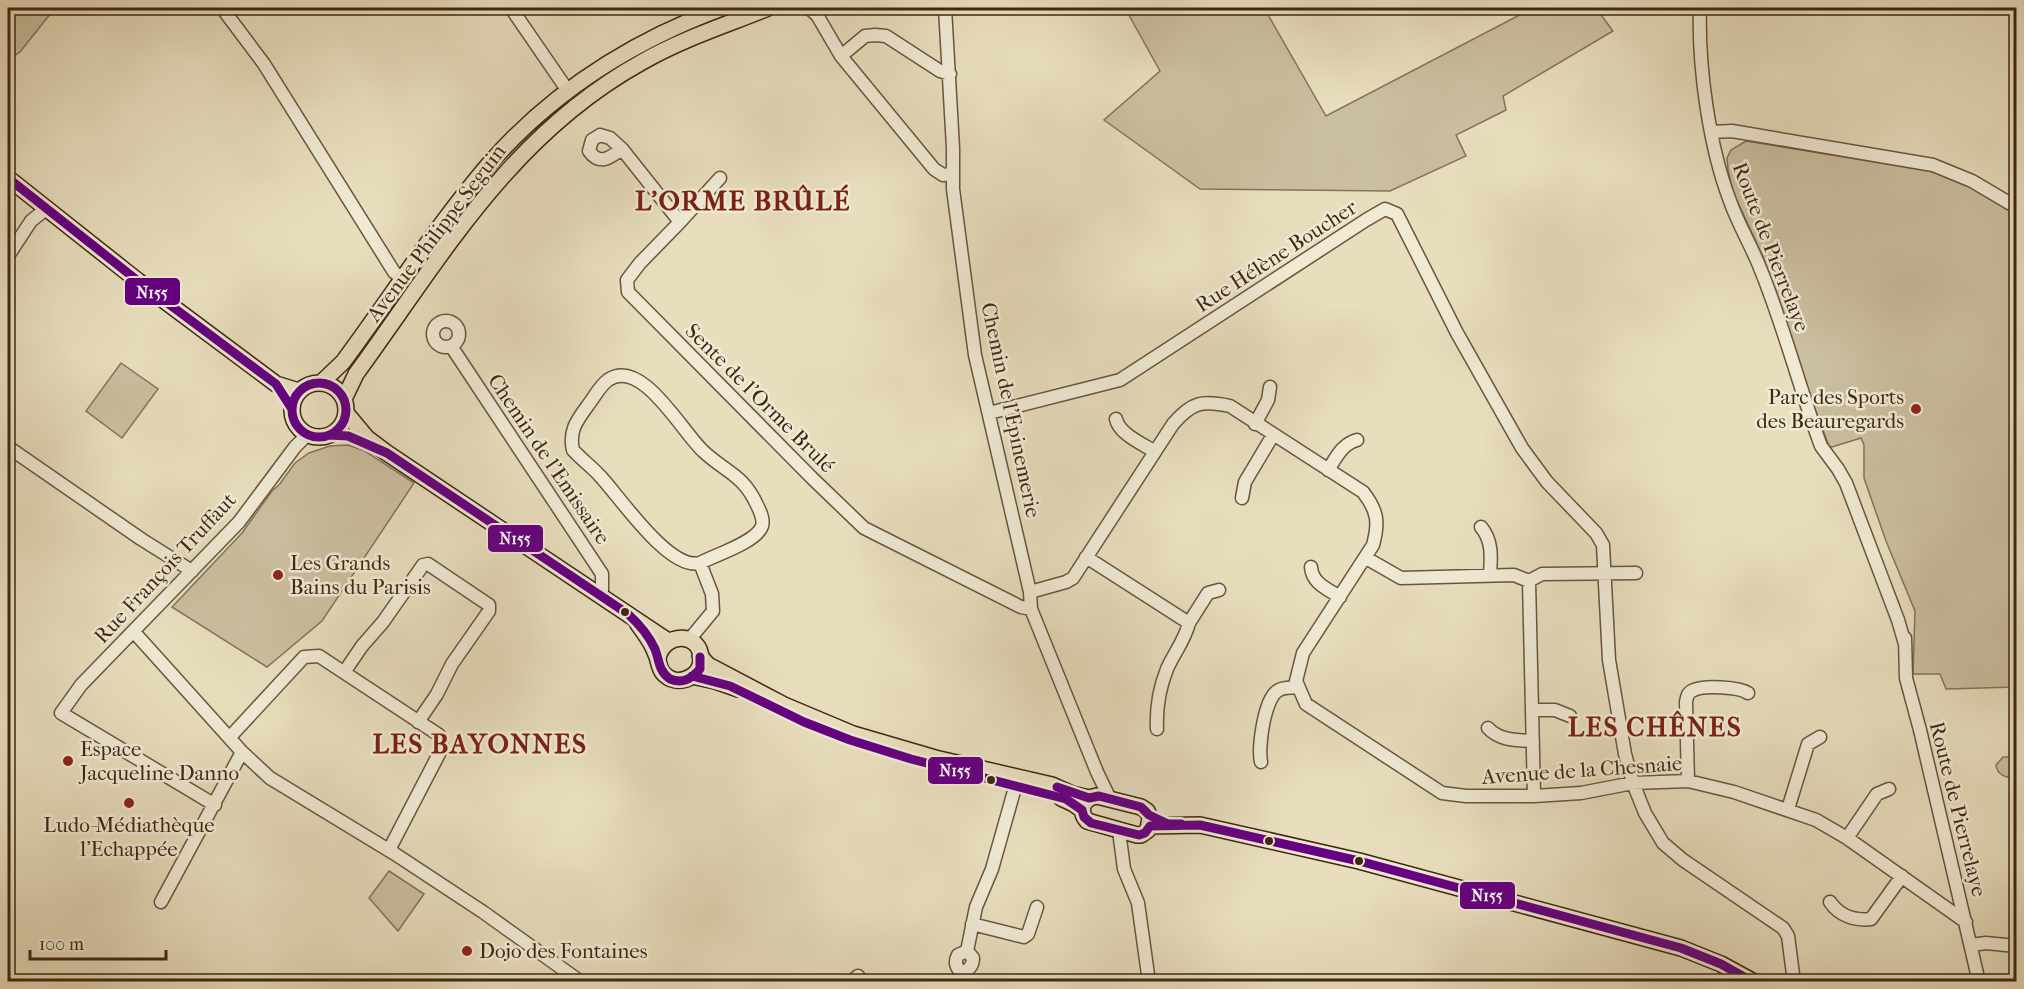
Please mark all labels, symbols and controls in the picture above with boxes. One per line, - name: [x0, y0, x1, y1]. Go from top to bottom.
- street label: Avenue Philippe Seguin: [361, 140, 510, 327]
- street label: Route de Pierrelaye: [1728, 159, 1814, 335]
- district label: L'ORME BRÛLÉ: [635, 184, 851, 217]
- street label: Rue Hélène Boucher: [1191, 195, 1361, 317]
- line badge: N155: [124, 277, 181, 306]
- text: N155: [136, 283, 168, 302]
- street label: Chemin de l'Epinemerie: [976, 300, 1046, 520]
- street label: Sente de l'Orme Brulé: [681, 319, 839, 477]
- street label: Chemin de l'Emissaire: [483, 369, 615, 549]
- place label: Parc des Sports des Beauregards: [1756, 385, 1904, 433]
- marker: Parc des Sports des Beauregards: [1909, 402, 1923, 416]
- street label: Rue François Truffaut: [89, 488, 241, 648]
- line badge: N155: [487, 524, 544, 553]
- text: N155: [499, 529, 531, 548]
- place label: Les Grands Bains du Parisis: [290, 551, 431, 599]
- marker: Les Grands Bains du Parisis: [271, 568, 285, 582]
- unlabelled marker: [619, 606, 631, 618]
- district label: LES CHÊNES: [1568, 710, 1742, 743]
- street label: Route de Pierrelaye: [1925, 719, 1991, 899]
- district label: LES BAYONNES: [373, 728, 587, 760]
- place label: Espace Jacqueline Danno: [78, 737, 239, 785]
- street label: Avenue de la Chesnaie: [1480, 751, 1683, 789]
- marker: Espace Jacqueline Danno: [61, 754, 75, 768]
- line badge: N155: [927, 756, 984, 785]
- text: N155: [939, 761, 971, 780]
- unlabelled marker: [985, 774, 997, 786]
- marker: Ludo-Médiathèque l'Echappée: [122, 796, 136, 810]
- place label: Ludo-Médiathèque l'Echappée: [43, 813, 215, 861]
- unlabelled marker: [1263, 835, 1275, 847]
- unlabelled marker: [1353, 855, 1365, 867]
- line badge: N155: [1459, 881, 1516, 910]
- text: N155: [1471, 886, 1503, 905]
- scale bar: [30, 923, 166, 961]
- text: 100 m: [39, 934, 84, 955]
- place label: Dojo des Fontaines: [479, 939, 648, 963]
- marker: Dojo des Fontaines: [460, 944, 474, 958]

